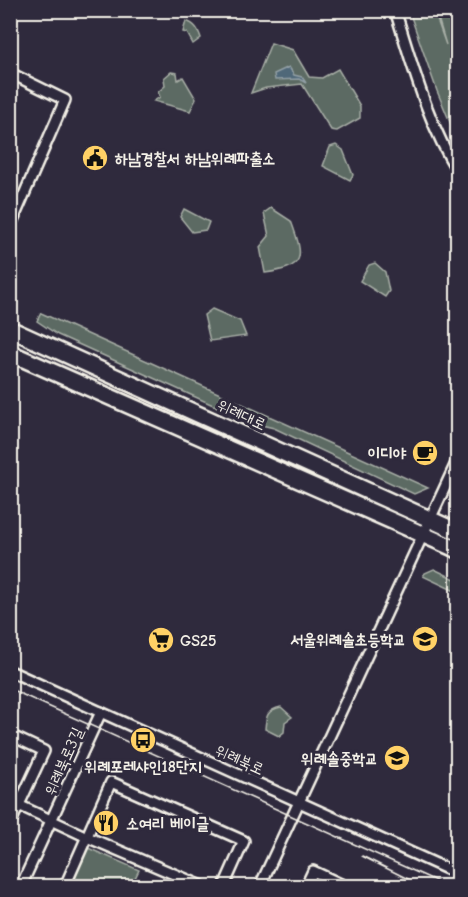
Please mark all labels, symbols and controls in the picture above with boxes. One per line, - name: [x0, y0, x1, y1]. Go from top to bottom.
- public building icon: 하남경찰서 하남위례파출소: [80, 143, 110, 173]
- place label: 하남경찰서 하남위례파출소: [114, 150, 275, 168]
- street label: 위례대로: [214, 396, 269, 434]
- cafe icon: 이디야: [410, 438, 440, 468]
- place label: 이디야: [367, 445, 407, 463]
- school or university icon: 서울위례솔초등학교: [410, 624, 440, 654]
- supermarket icon: GS25: [146, 625, 176, 655]
- place label: 서울위례솔초등학교: [290, 631, 406, 649]
- place label: GS25: [180, 632, 217, 650]
- street label: 위례북로3길: [41, 725, 87, 798]
- bus stop icon: 위례포레샤인18단지: [128, 725, 158, 755]
- street label: 위례북로: [212, 741, 267, 779]
- school or university icon: 위례솔중학교: [382, 743, 412, 773]
- place label: 위례솔중학교: [301, 750, 378, 768]
- place label: 위례포레샤인18단지: [84, 758, 202, 776]
- restaurant icon: 소여리 베이글: [91, 808, 121, 838]
- place label: 소여리 베이글: [126, 815, 209, 833]

